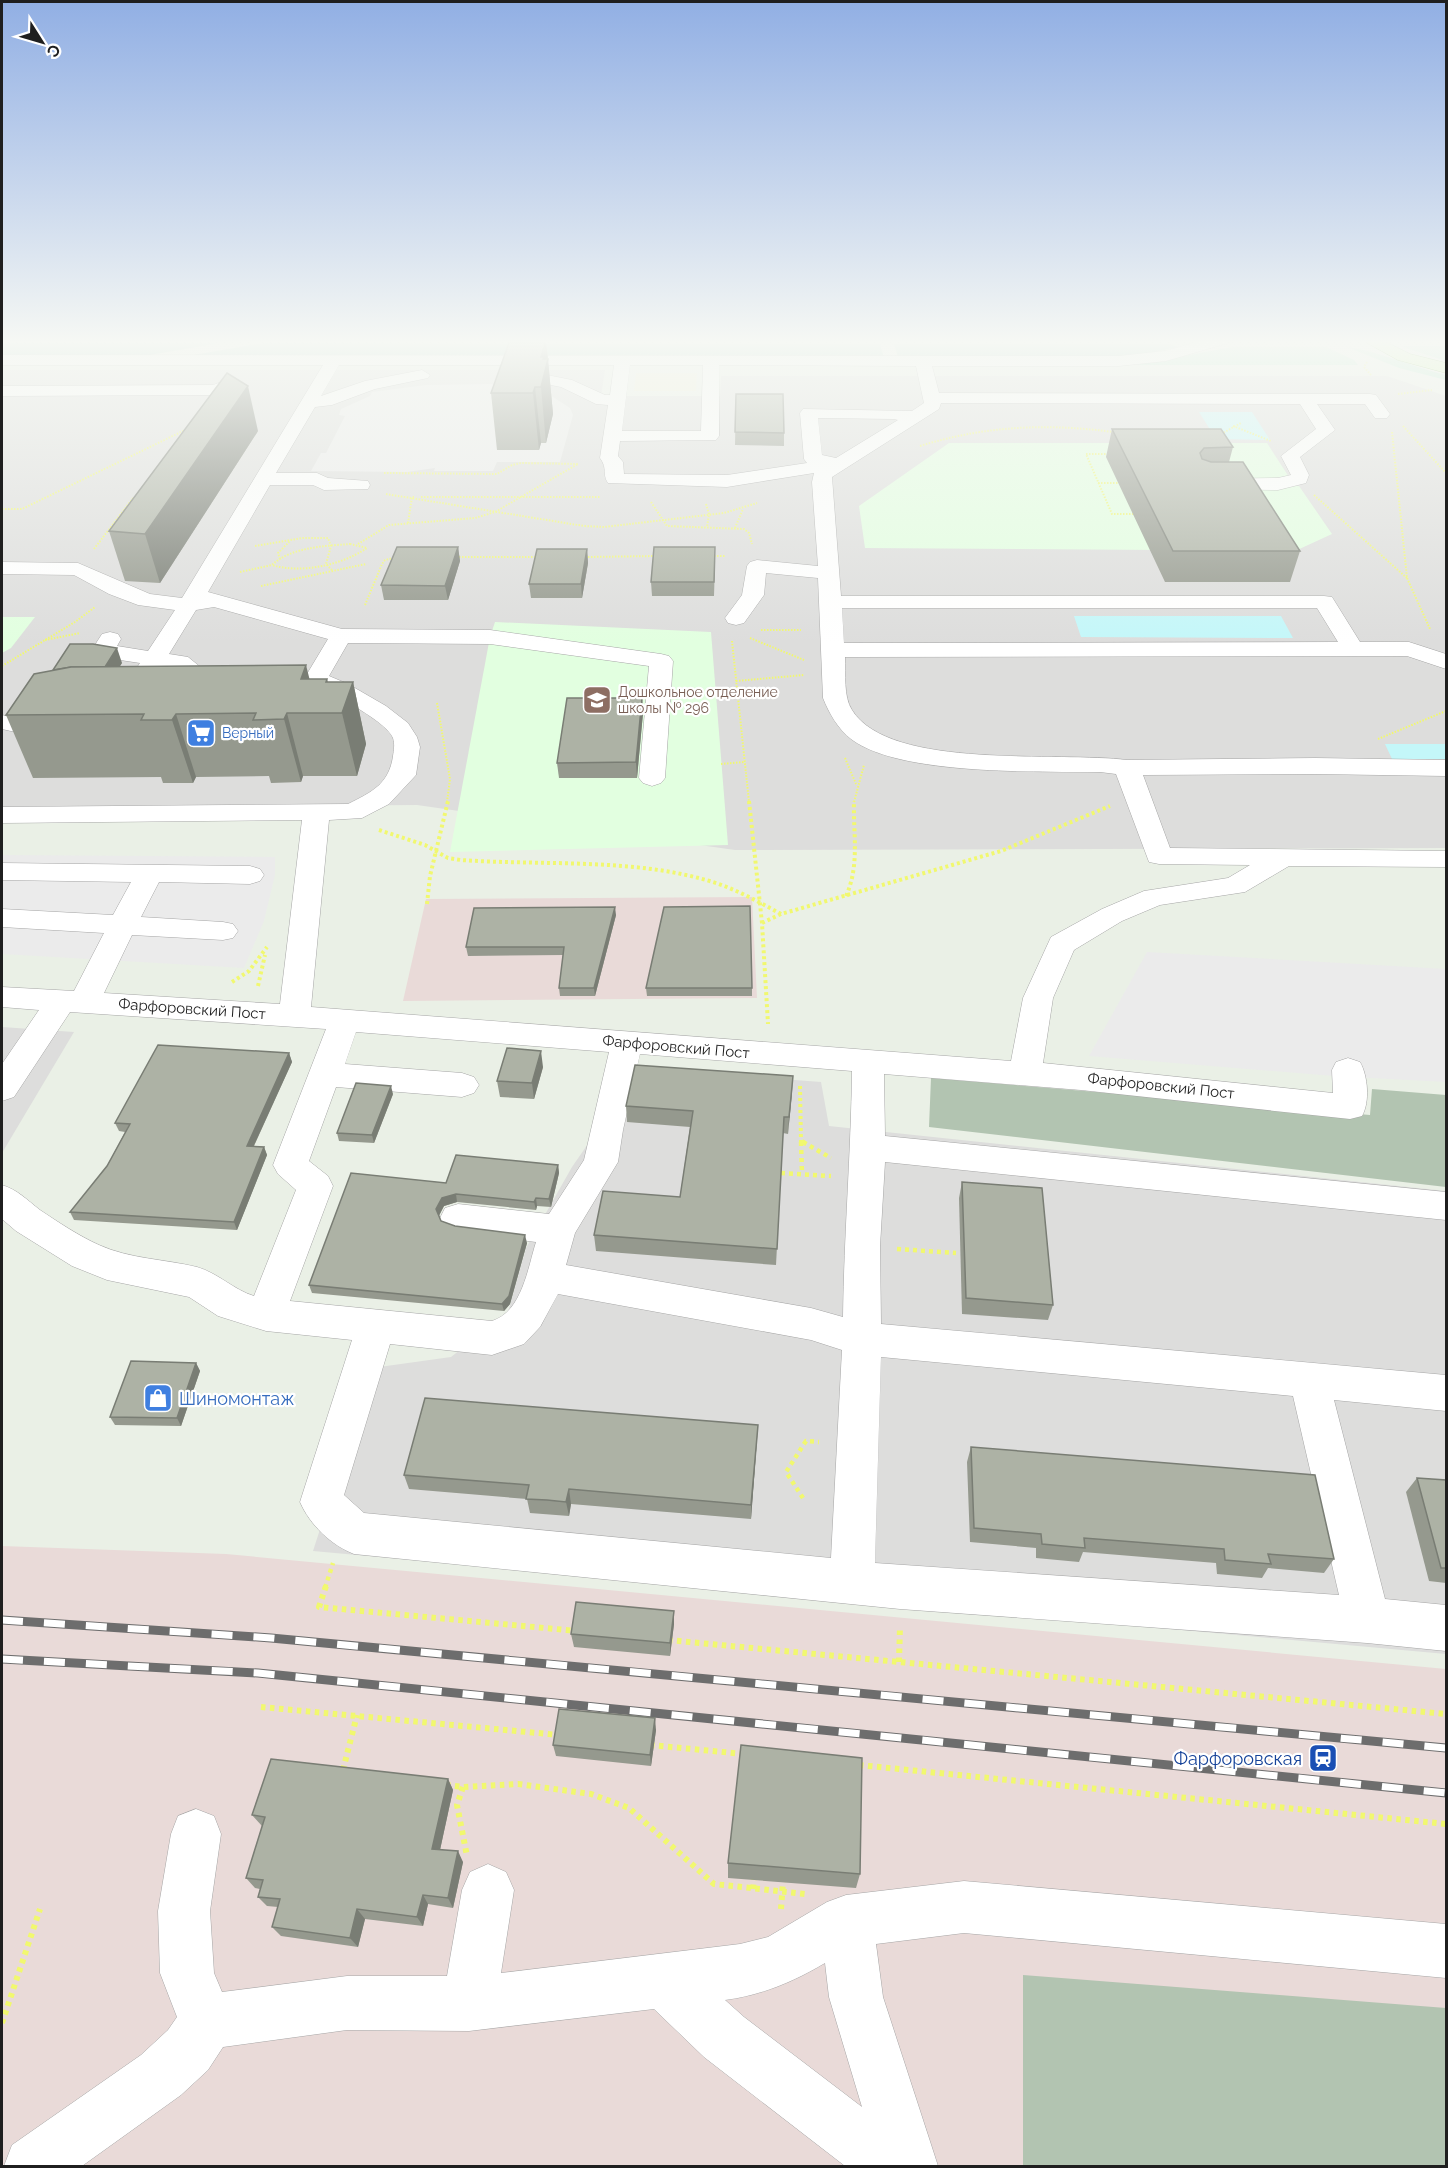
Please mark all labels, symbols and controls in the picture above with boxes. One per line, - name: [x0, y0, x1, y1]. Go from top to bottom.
- north arrow: [12, 12, 72, 72]
- text: С: [43, 41, 64, 61]
- school or university icon: Дошкольное отделение школы № 296: [581, 684, 613, 716]
- place label: Дошкольное отделение школы № 296: [618, 684, 778, 716]
- supermarket icon: Верный: [185, 717, 217, 749]
- place label: Верный: [222, 725, 274, 741]
- street label: Фарфоровский Пост: [118, 995, 266, 1023]
- street label: Фарфоровский Пост: [602, 1032, 750, 1062]
- street label: Фарфоровский Пост: [1087, 1069, 1235, 1103]
- shop icon: Шиномонтаж: [142, 1382, 174, 1414]
- place label: Шиномонтаж: [179, 1388, 294, 1409]
- station icon: Фарфоровская: [1307, 1742, 1339, 1774]
- place label: Фарфоровская: [1174, 1748, 1302, 1769]

